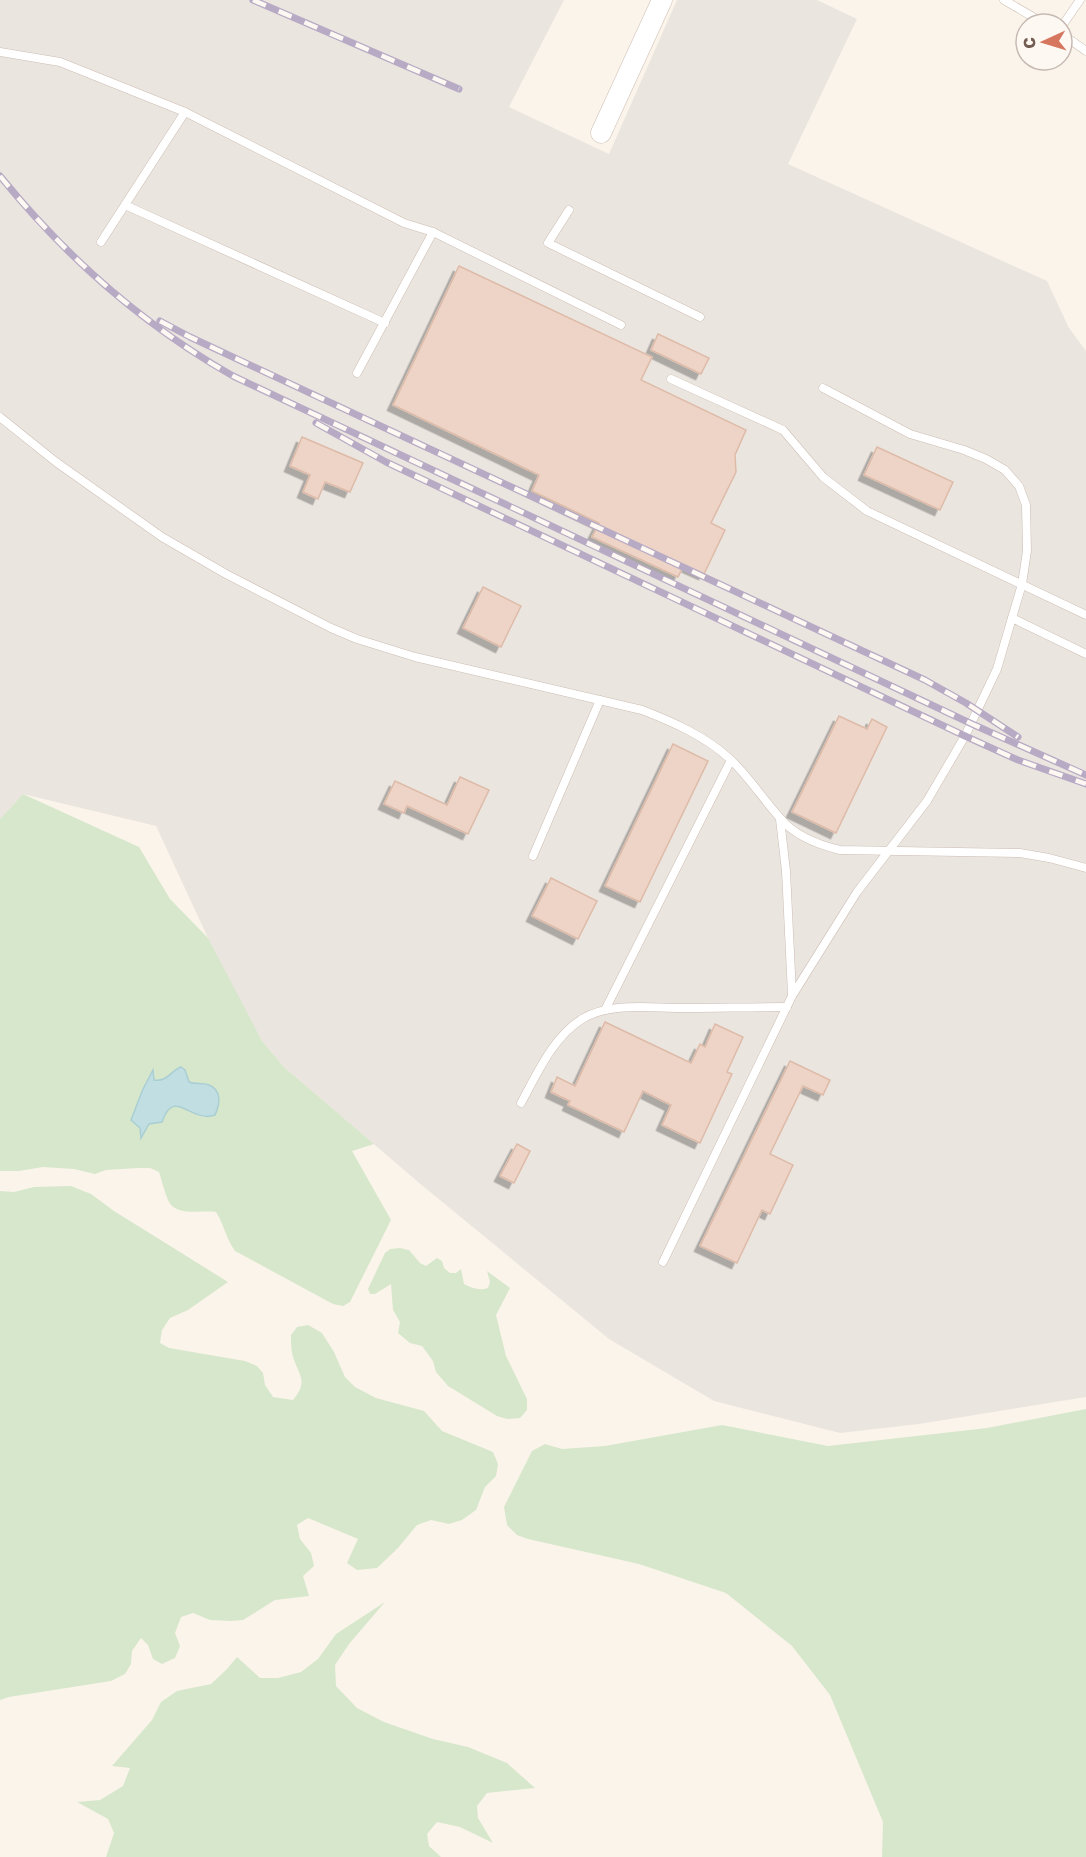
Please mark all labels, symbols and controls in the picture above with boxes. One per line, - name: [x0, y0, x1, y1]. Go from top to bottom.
- north arrow: [1014, 12, 1074, 72]
- text: С: [1019, 37, 1039, 49]

